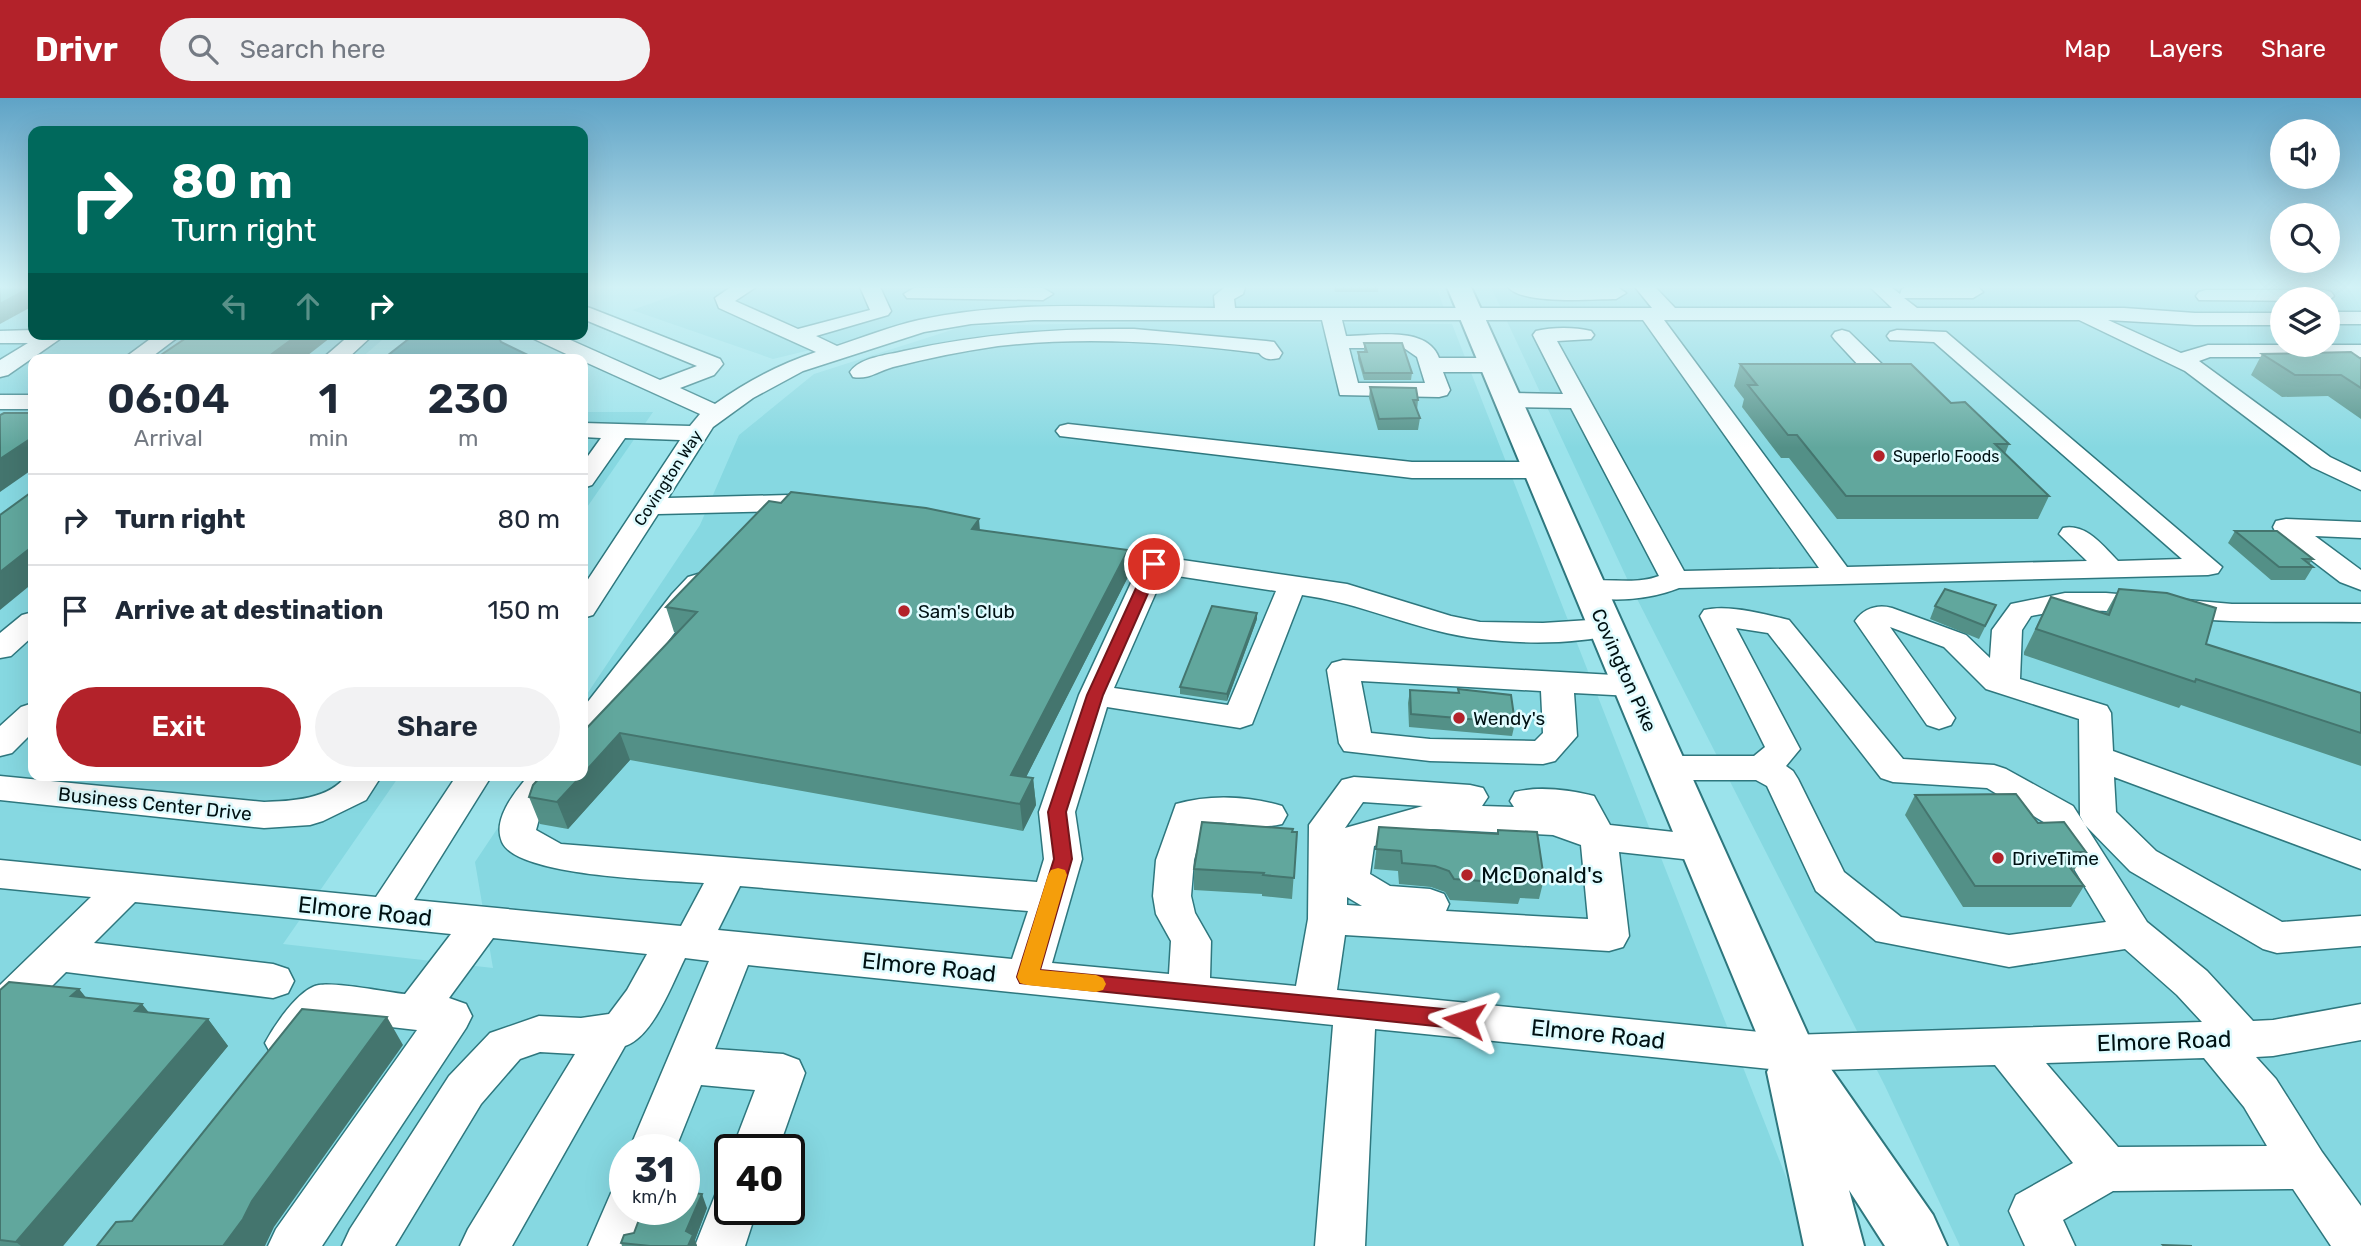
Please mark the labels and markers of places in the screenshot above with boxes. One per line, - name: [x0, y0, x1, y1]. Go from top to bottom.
- place label: Superlo Foods: [1893, 447, 1999, 466]
- marker: Superlo Foods: [1871, 448, 1887, 464]
- pin: [1124, 534, 1184, 594]
- place label: Sam's Club: [918, 600, 1015, 623]
- marker: Sam's Club: [896, 603, 912, 619]
- place label: Wendy's: [1473, 707, 1545, 730]
- marker: Wendy's: [1451, 710, 1467, 726]
- place label: DriveTime: [2012, 847, 2099, 870]
- marker: DriveTime: [1990, 850, 2006, 866]
- place label: McDonald's: [1481, 861, 1603, 889]
- marker: McDonald's: [1459, 867, 1475, 883]

